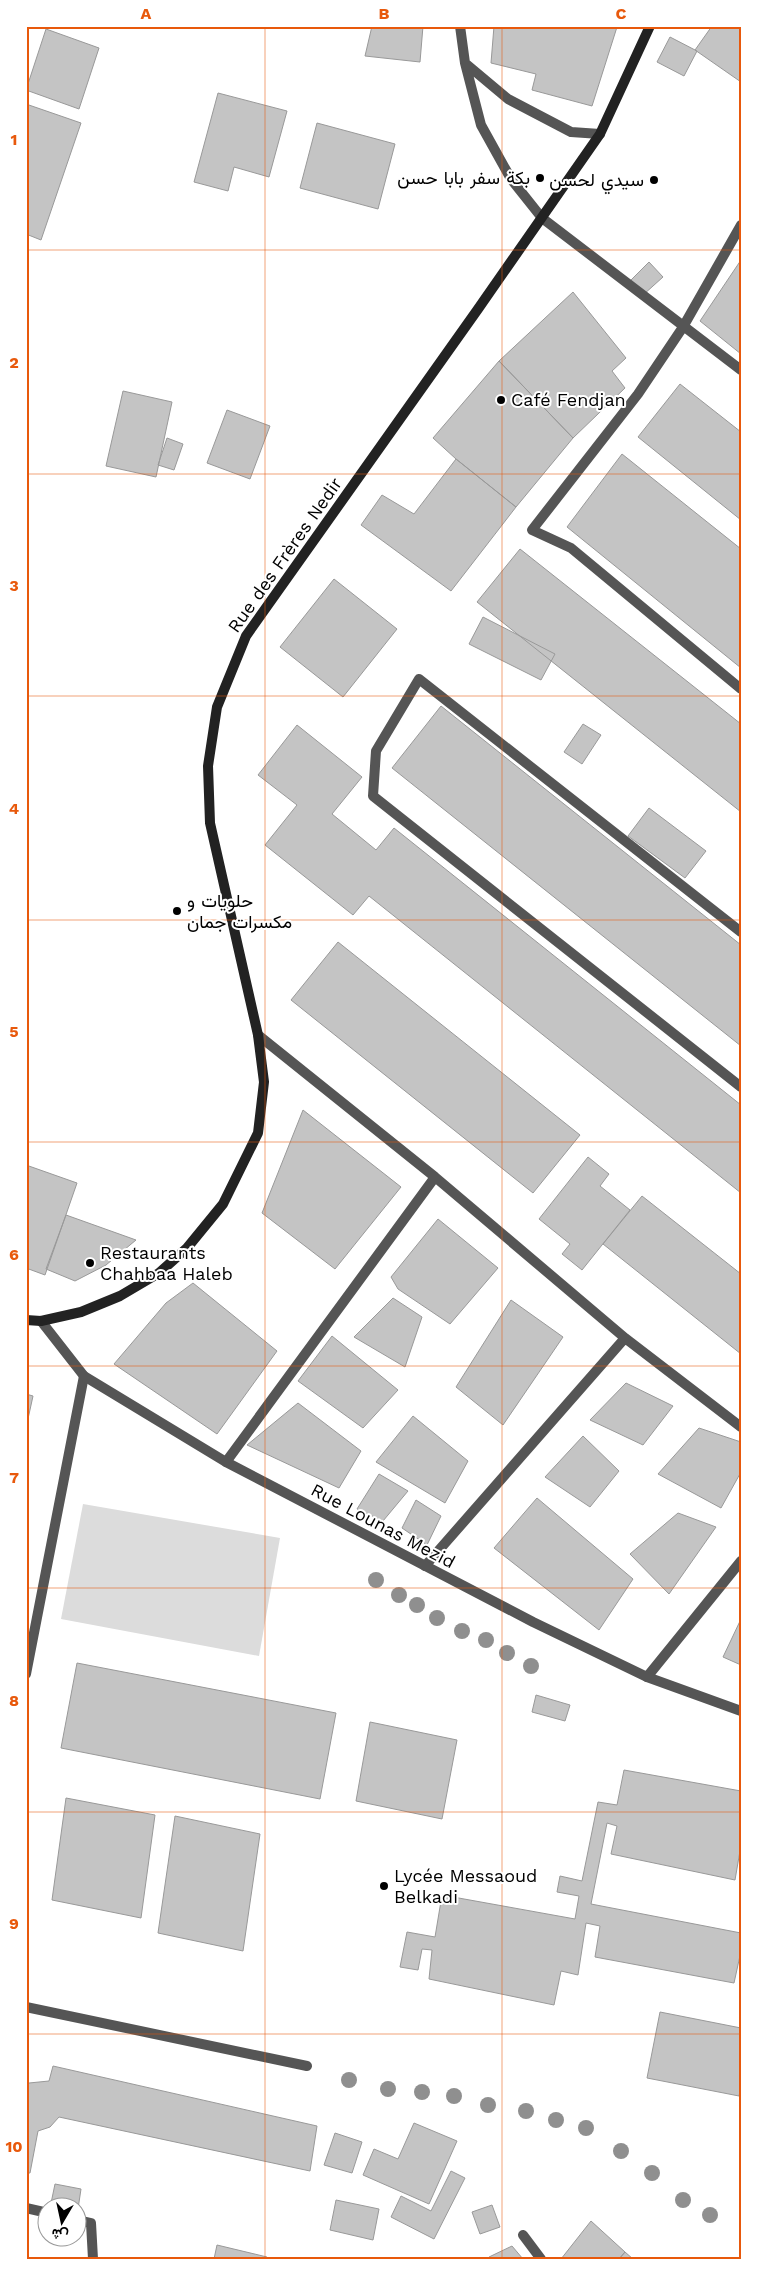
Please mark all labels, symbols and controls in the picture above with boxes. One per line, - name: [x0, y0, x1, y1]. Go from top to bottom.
- text: A: [141, 4, 152, 23]
- text: B: [379, 4, 390, 23]
- text: C: [616, 4, 627, 23]
- text: 1: [11, 130, 17, 149]
- place label: بكة سفر بابا حسن: [397, 167, 530, 189]
- place label: سيدي لحسن: [549, 169, 644, 195]
- marker: بكة سفر بابا حسن: [534, 172, 546, 184]
- marker: سيدي لحسن: [648, 174, 660, 186]
- text: 2: [9, 353, 19, 372]
- place label: Café Fendjan: [511, 389, 626, 410]
- marker: Café Fendjan: [495, 394, 507, 406]
- street label: Rue des Frères Nedir: [223, 473, 346, 636]
- text: 3: [9, 576, 19, 595]
- text: 4: [9, 799, 19, 818]
- place label: حلويات و مكسرات جمان: [187, 890, 292, 933]
- marker: حلويات و مكسرات جمان: [171, 905, 183, 917]
- text: 5: [9, 1022, 19, 1041]
- place label: Restaurants Chahbaa Haleb: [100, 1242, 233, 1284]
- text: 6: [9, 1245, 19, 1264]
- marker: Restaurants Chahbaa Haleb: [84, 1257, 96, 1269]
- text: 7: [9, 1468, 19, 1487]
- street label: Rue Lounas Mezid: [308, 1479, 459, 1572]
- text: 8: [9, 1691, 19, 1710]
- place label: Lycée Messaoud Belkadi: [394, 1865, 537, 1907]
- marker: Lycée Messaoud Belkadi: [378, 1880, 390, 1892]
- text: 9: [9, 1914, 19, 1933]
- text: 10: [5, 2137, 23, 2156]
- north arrow: [38, 2198, 88, 2248]
- text: ش: [50, 2225, 70, 2244]

